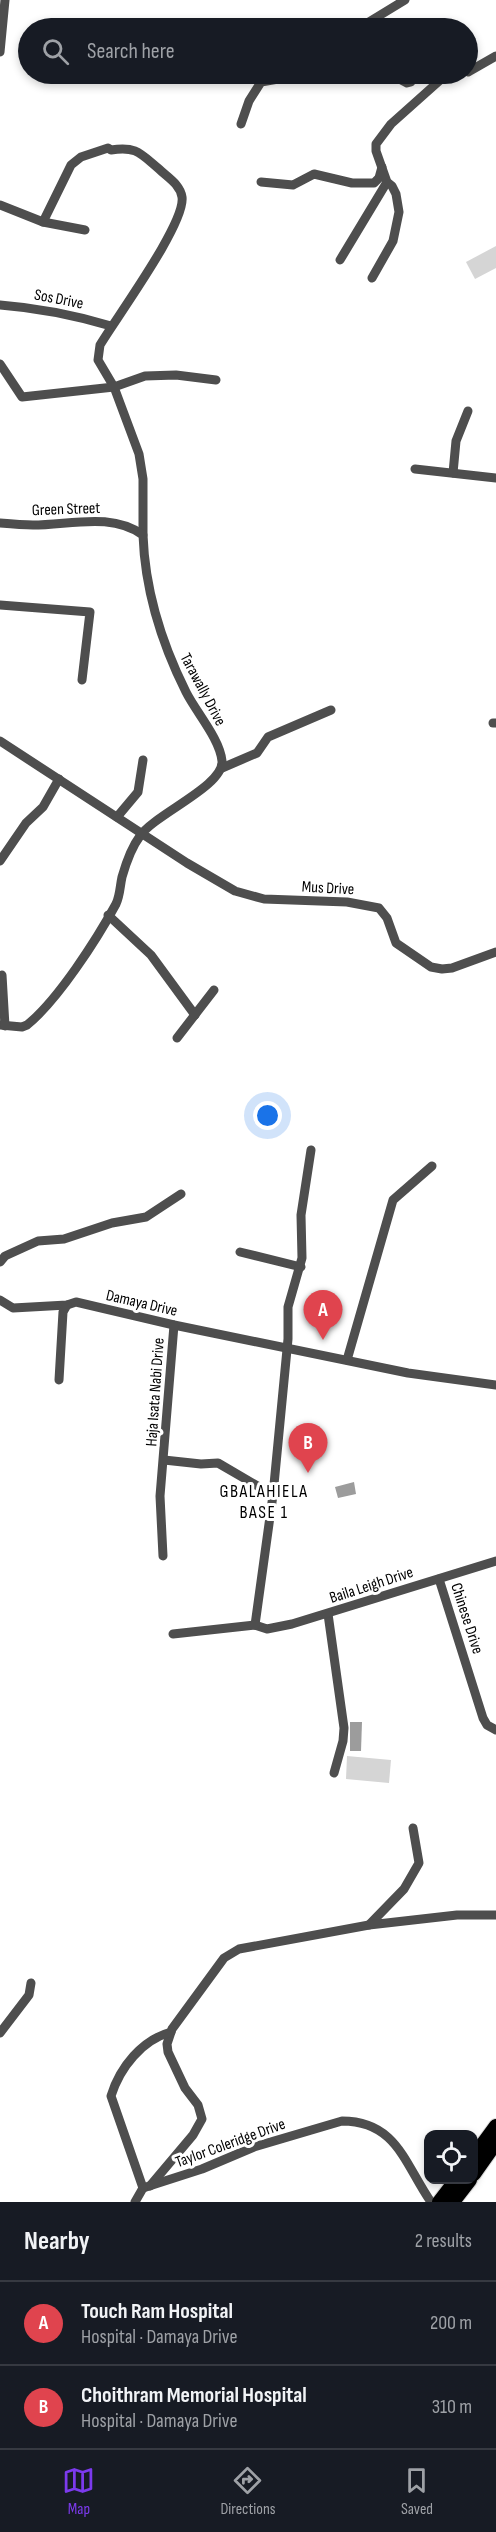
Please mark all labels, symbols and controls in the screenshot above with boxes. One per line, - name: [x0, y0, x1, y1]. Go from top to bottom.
- search box: [18, 18, 478, 84]
- icon: search: [39, 35, 72, 68]
- text: Search here: [87, 38, 174, 65]
- street label: Sos Drive: [32, 285, 85, 314]
- street label: Green Street: [32, 499, 101, 520]
- street label: Tarawally Drive: [176, 650, 230, 729]
- street label: Mus Drive: [301, 878, 355, 899]
- your location: [253, 1101, 282, 1130]
- street label: Damaya Drive: [104, 1286, 179, 1321]
- pin: A: [304, 1290, 342, 1340]
- street label: Haja Isata Nabi Drive: [142, 1337, 169, 1447]
- pin: B: [288, 1424, 328, 1473]
- district label: GBALAHIELA BASE 1: [220, 1481, 308, 1523]
- street label: Baila Leigh Drive: [327, 1563, 416, 1608]
- street label: Chinese Drive: [446, 1581, 487, 1656]
- street label: Taylor Coleridge Drive: [173, 2115, 288, 2172]
- map controls: [424, 2130, 478, 2184]
- button: locate: [424, 2130, 478, 2184]
- text: Nearby: [24, 2226, 90, 2257]
- text: 2 results: [415, 2229, 472, 2253]
- text: Touch Ram Hospital: [81, 2298, 233, 2325]
- text: A: [39, 2311, 48, 2335]
- text: 200 m: [430, 2311, 472, 2335]
- text: Hospital · Damaya Drive: [81, 2325, 237, 2349]
- text: Choithram Memorial Hospital: [81, 2382, 307, 2409]
- text: B: [39, 2395, 48, 2419]
- text: 310 m: [432, 2395, 472, 2419]
- text: Hospital · Damaya Drive: [81, 2409, 237, 2433]
- tab: Map: [62, 2464, 95, 2519]
- tab: Directions: [220, 2464, 275, 2519]
- tab: Saved: [400, 2464, 433, 2519]

